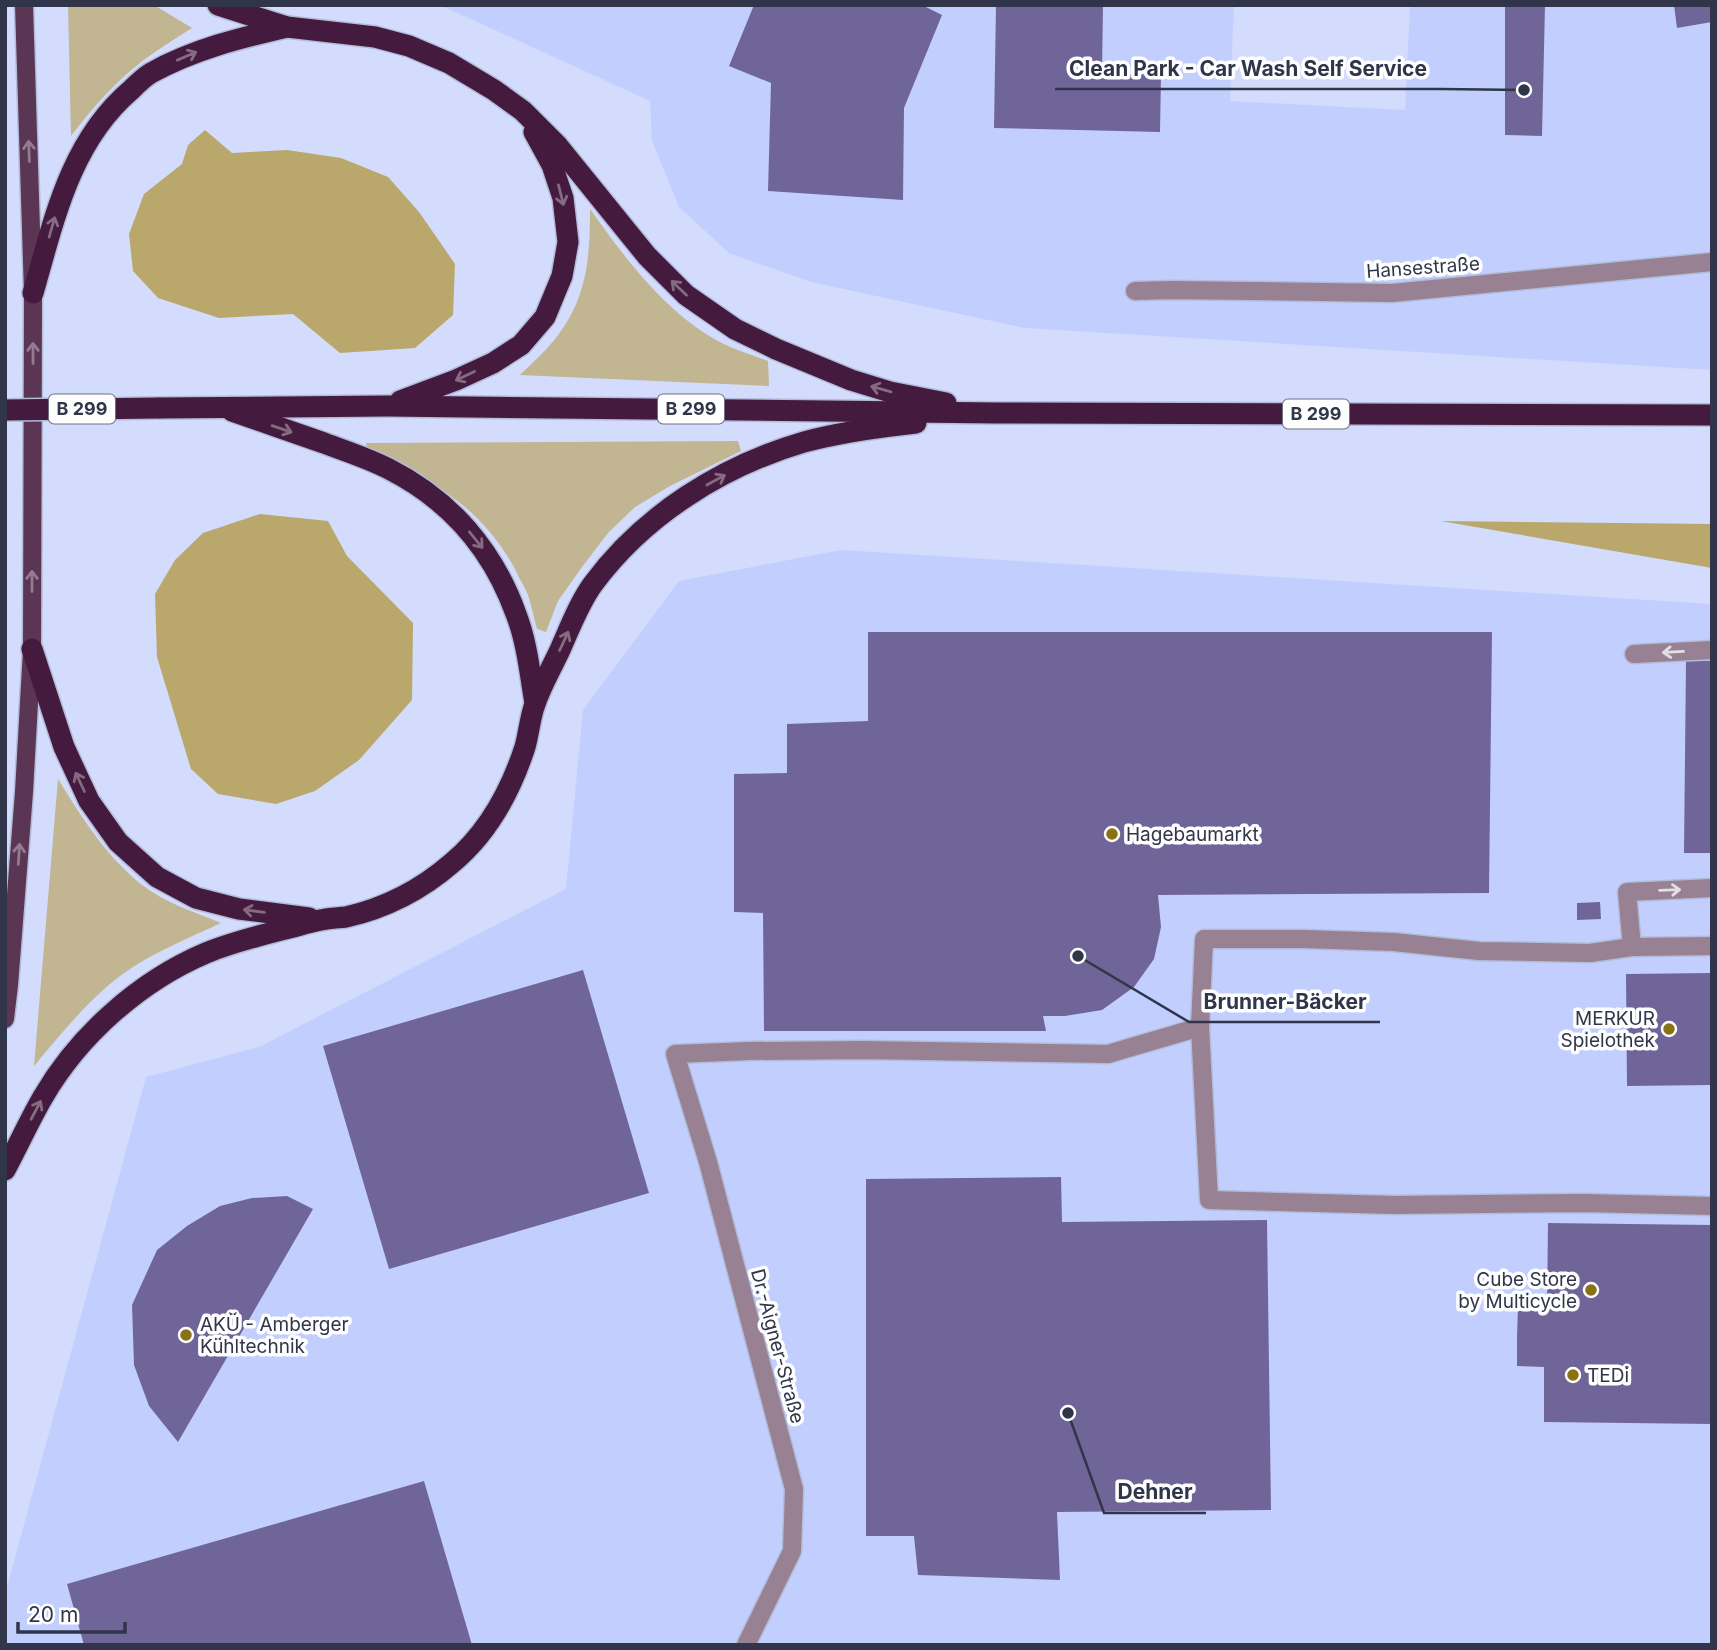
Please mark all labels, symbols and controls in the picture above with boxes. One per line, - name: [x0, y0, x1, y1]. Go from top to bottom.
- callout: Clean Park - Car Wash Self Service: [1055, 47, 1441, 89]
- one-way arrow: [176, 49, 197, 62]
- text: Clean Park - Car Wash Self Service: [1069, 56, 1427, 81]
- one-way arrow: [22, 140, 35, 163]
- one-way arrow: [555, 183, 568, 206]
- one-way arrow: [46, 217, 59, 239]
- street label: Hansestraße: [1365, 252, 1481, 283]
- one-way arrow: [671, 280, 688, 297]
- one-way arrow: [26, 342, 39, 365]
- one-way arrow: [455, 370, 476, 383]
- one-way arrow: [871, 382, 893, 395]
- road number: B 299: [49, 394, 115, 424]
- road number: B 299: [658, 394, 724, 424]
- road number: B 299: [1283, 400, 1349, 428]
- one-way arrow: [271, 424, 293, 436]
- one-way arrow: [706, 473, 726, 487]
- one-way arrow: [468, 531, 483, 549]
- one-way arrow: [25, 570, 39, 593]
- one-way arrow: [558, 631, 571, 652]
- one-way arrow: [1661, 645, 1684, 658]
- one-way arrow: [73, 772, 86, 793]
- place label: Hagebaumarkt: [1126, 823, 1259, 846]
- marker: Hagebaumarkt: [1104, 826, 1120, 842]
- one-way arrow: [13, 843, 26, 865]
- one-way arrow: [1658, 884, 1681, 897]
- one-way arrow: [243, 905, 266, 918]
- callout: Brunner-Bäcker: [1189, 980, 1380, 1022]
- text: Brunner-Bäcker: [1204, 989, 1367, 1014]
- place label: MERKUR Spielothek: [1561, 1007, 1656, 1052]
- marker: MERKUR Spielothek: [1661, 1021, 1677, 1037]
- one-way arrow: [30, 1100, 44, 1121]
- street label: Dr.-Aigner-Straße: [746, 1266, 809, 1426]
- place label: Cube Store by Multicycle: [1458, 1268, 1577, 1313]
- marker: Cube Store by Multicycle: [1583, 1282, 1599, 1298]
- place label: AKÜ - Amberger Kühltechnik: [200, 1313, 349, 1358]
- marker: AKÜ - Amberger Kühltechnik: [178, 1327, 194, 1343]
- place label: TEDi: [1587, 1364, 1629, 1387]
- marker: TEDi: [1565, 1367, 1581, 1383]
- callout: Dehner: [1104, 1471, 1206, 1513]
- text: Dehner: [1118, 1479, 1193, 1504]
- scale bar: [18, 1590, 124, 1634]
- text: 20 m: [28, 1602, 78, 1627]

